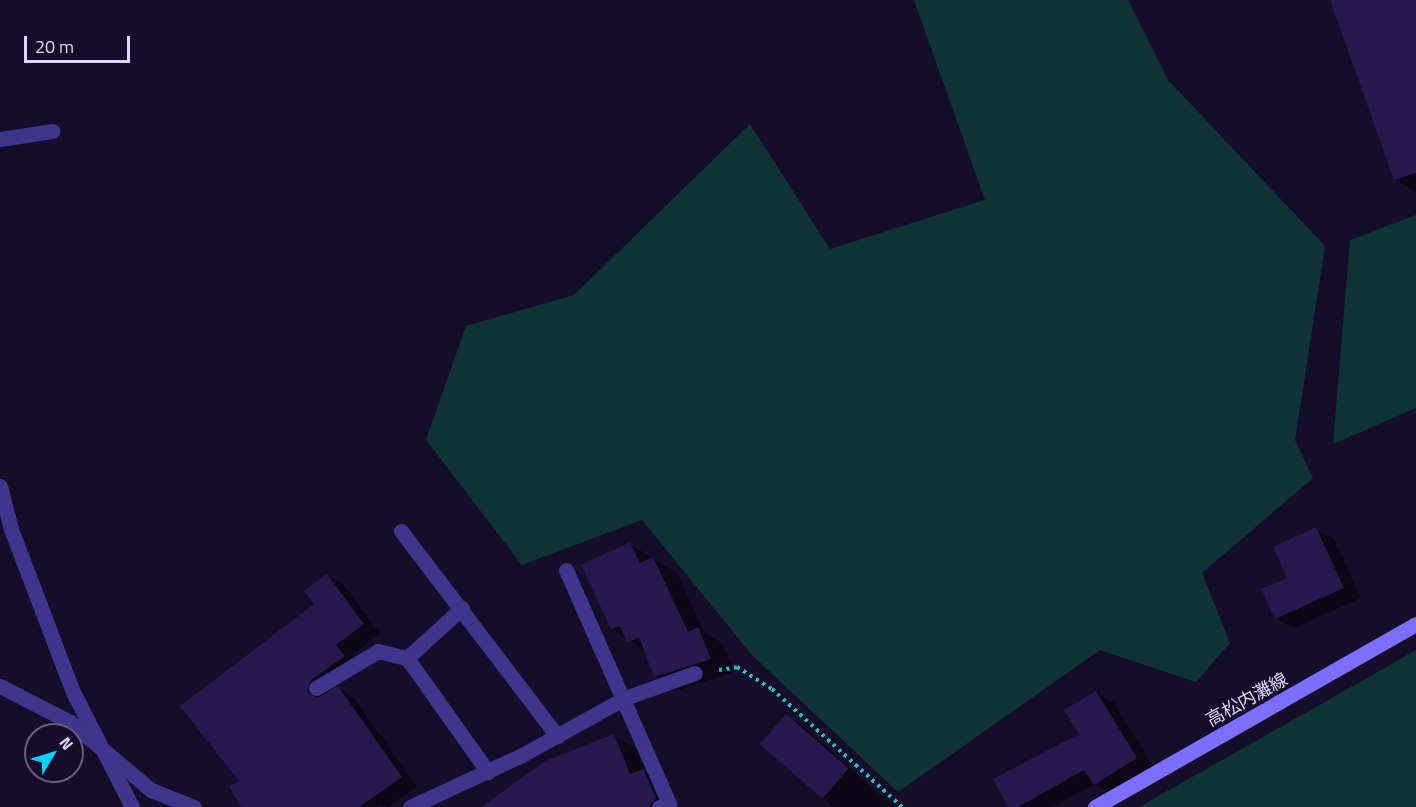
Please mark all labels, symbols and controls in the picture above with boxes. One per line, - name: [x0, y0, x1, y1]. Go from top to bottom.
- scale bar: [27, 24, 134, 62]
- text: 20 m: [35, 33, 74, 60]
- street label: 高松内灘線: [1202, 669, 1292, 731]
- north arrow: [24, 723, 84, 783]
- text: N: [54, 731, 79, 755]

